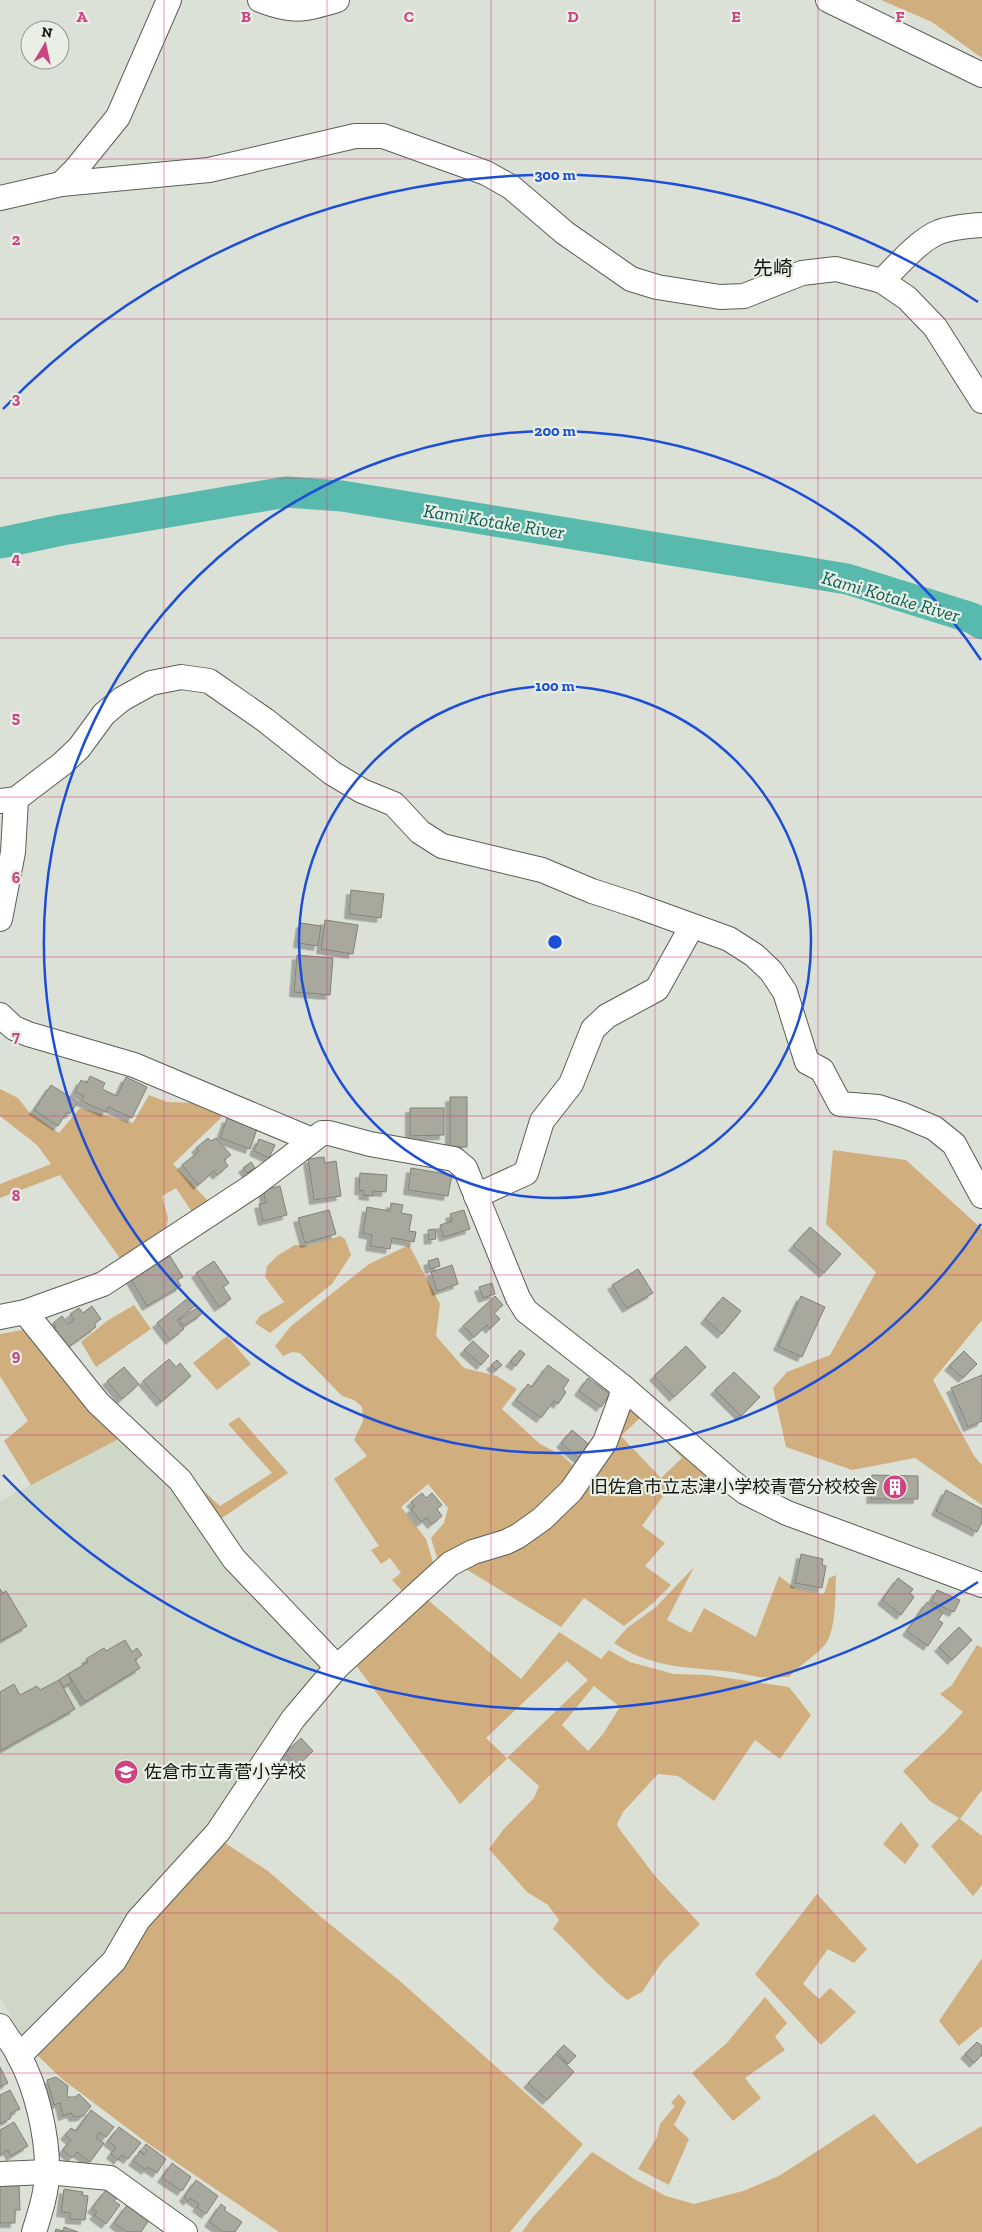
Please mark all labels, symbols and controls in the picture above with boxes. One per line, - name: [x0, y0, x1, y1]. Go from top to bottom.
- text: A: [77, 7, 88, 26]
- text: B: [241, 7, 251, 26]
- text: C: [404, 7, 414, 26]
- text: D: [567, 7, 579, 26]
- text: E: [731, 7, 741, 26]
- text: F: [895, 7, 905, 26]
- north arrow: [20, 20, 70, 70]
- text: N: [40, 23, 54, 42]
- text: 300 m: [534, 166, 576, 184]
- text: 2: [12, 230, 21, 249]
- district label: 先崎: [753, 256, 793, 280]
- text: 3: [12, 389, 21, 408]
- text: 200 m: [534, 422, 576, 440]
- water label: Kami Kotake River: [422, 499, 566, 544]
- text: 4: [11, 549, 21, 568]
- water label: Kami Kotake River: [819, 566, 963, 627]
- text: 100 m: [535, 677, 575, 695]
- text: 5: [12, 708, 20, 727]
- text: 6: [12, 868, 21, 887]
- centre of rings: [546, 933, 564, 951]
- text: 7: [12, 1027, 20, 1046]
- text: 8: [12, 1186, 21, 1205]
- text: 9: [12, 1346, 21, 1365]
- building icon: 旧佐倉市立志津小学校青菅分校校舎: [882, 1474, 908, 1500]
- place label: 旧佐倉市立志津小学校青菅分校校舎: [590, 1476, 878, 1498]
- school or university icon: 佐倉市立青菅小学校: [113, 1759, 139, 1785]
- place label: 佐倉市立青菅小学校: [144, 1761, 306, 1783]

